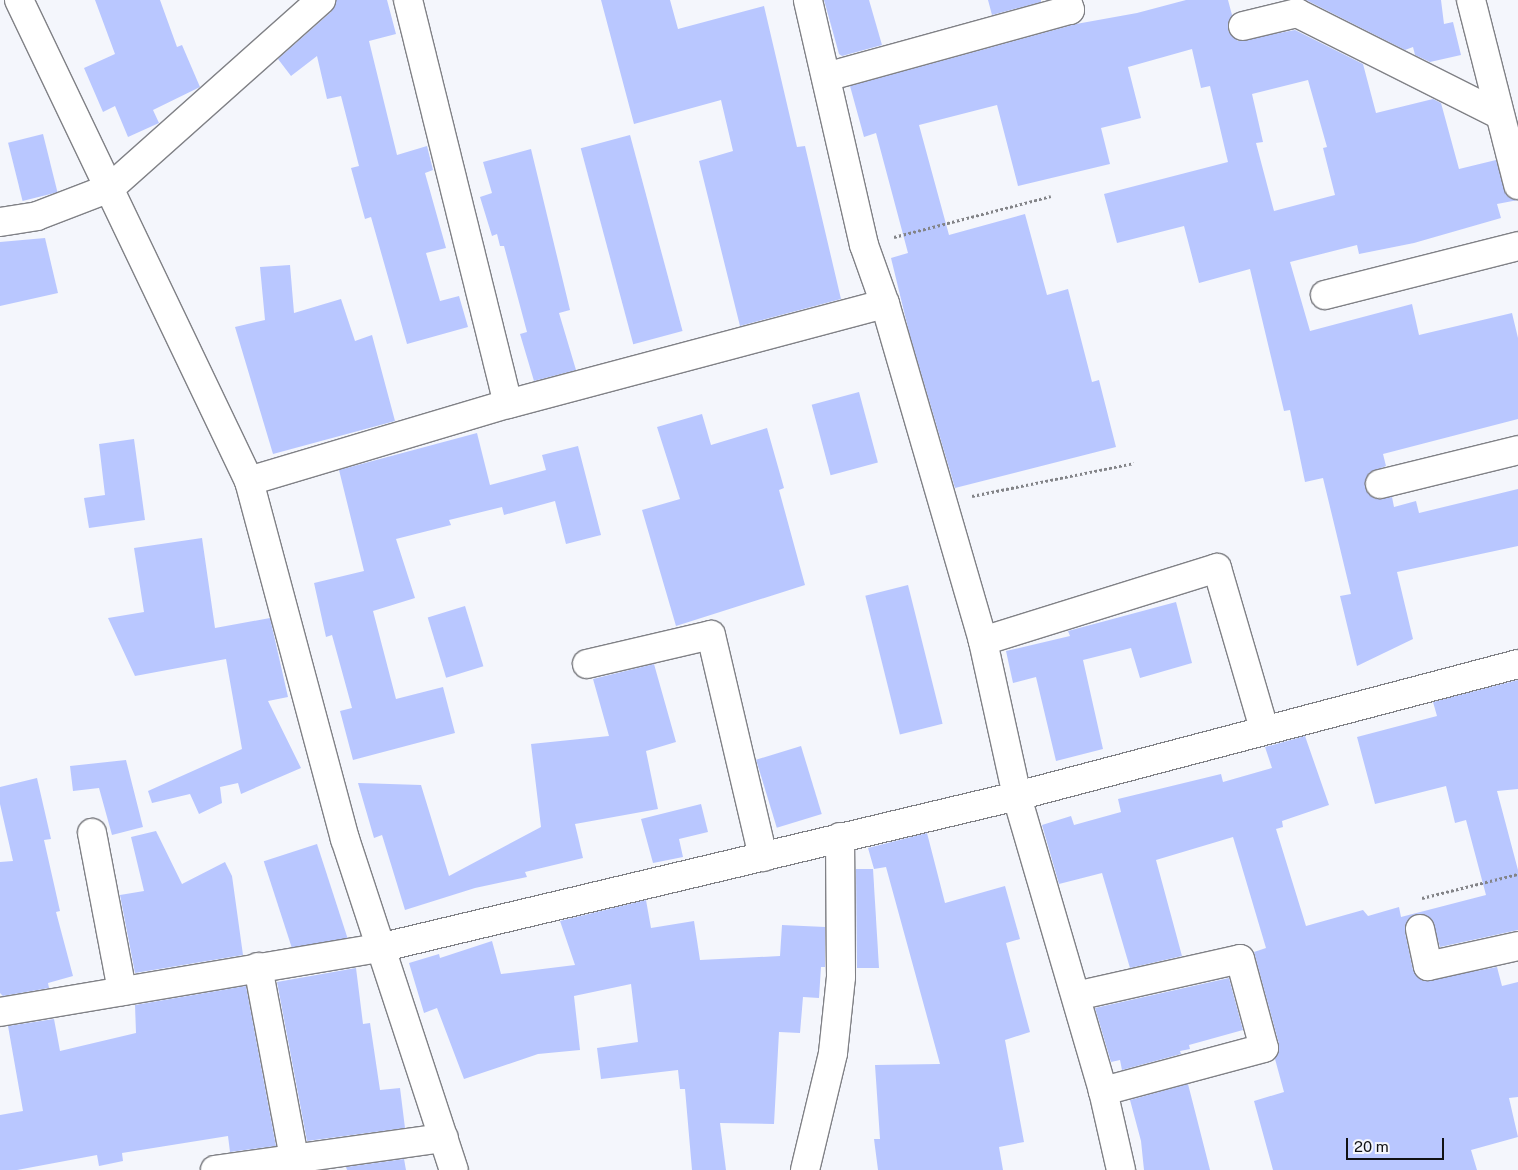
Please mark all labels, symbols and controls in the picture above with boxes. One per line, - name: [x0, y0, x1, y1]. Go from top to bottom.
- scale bar: [1348, 1128, 1446, 1160]
- text: 20 m: [1354, 1138, 1389, 1155]

